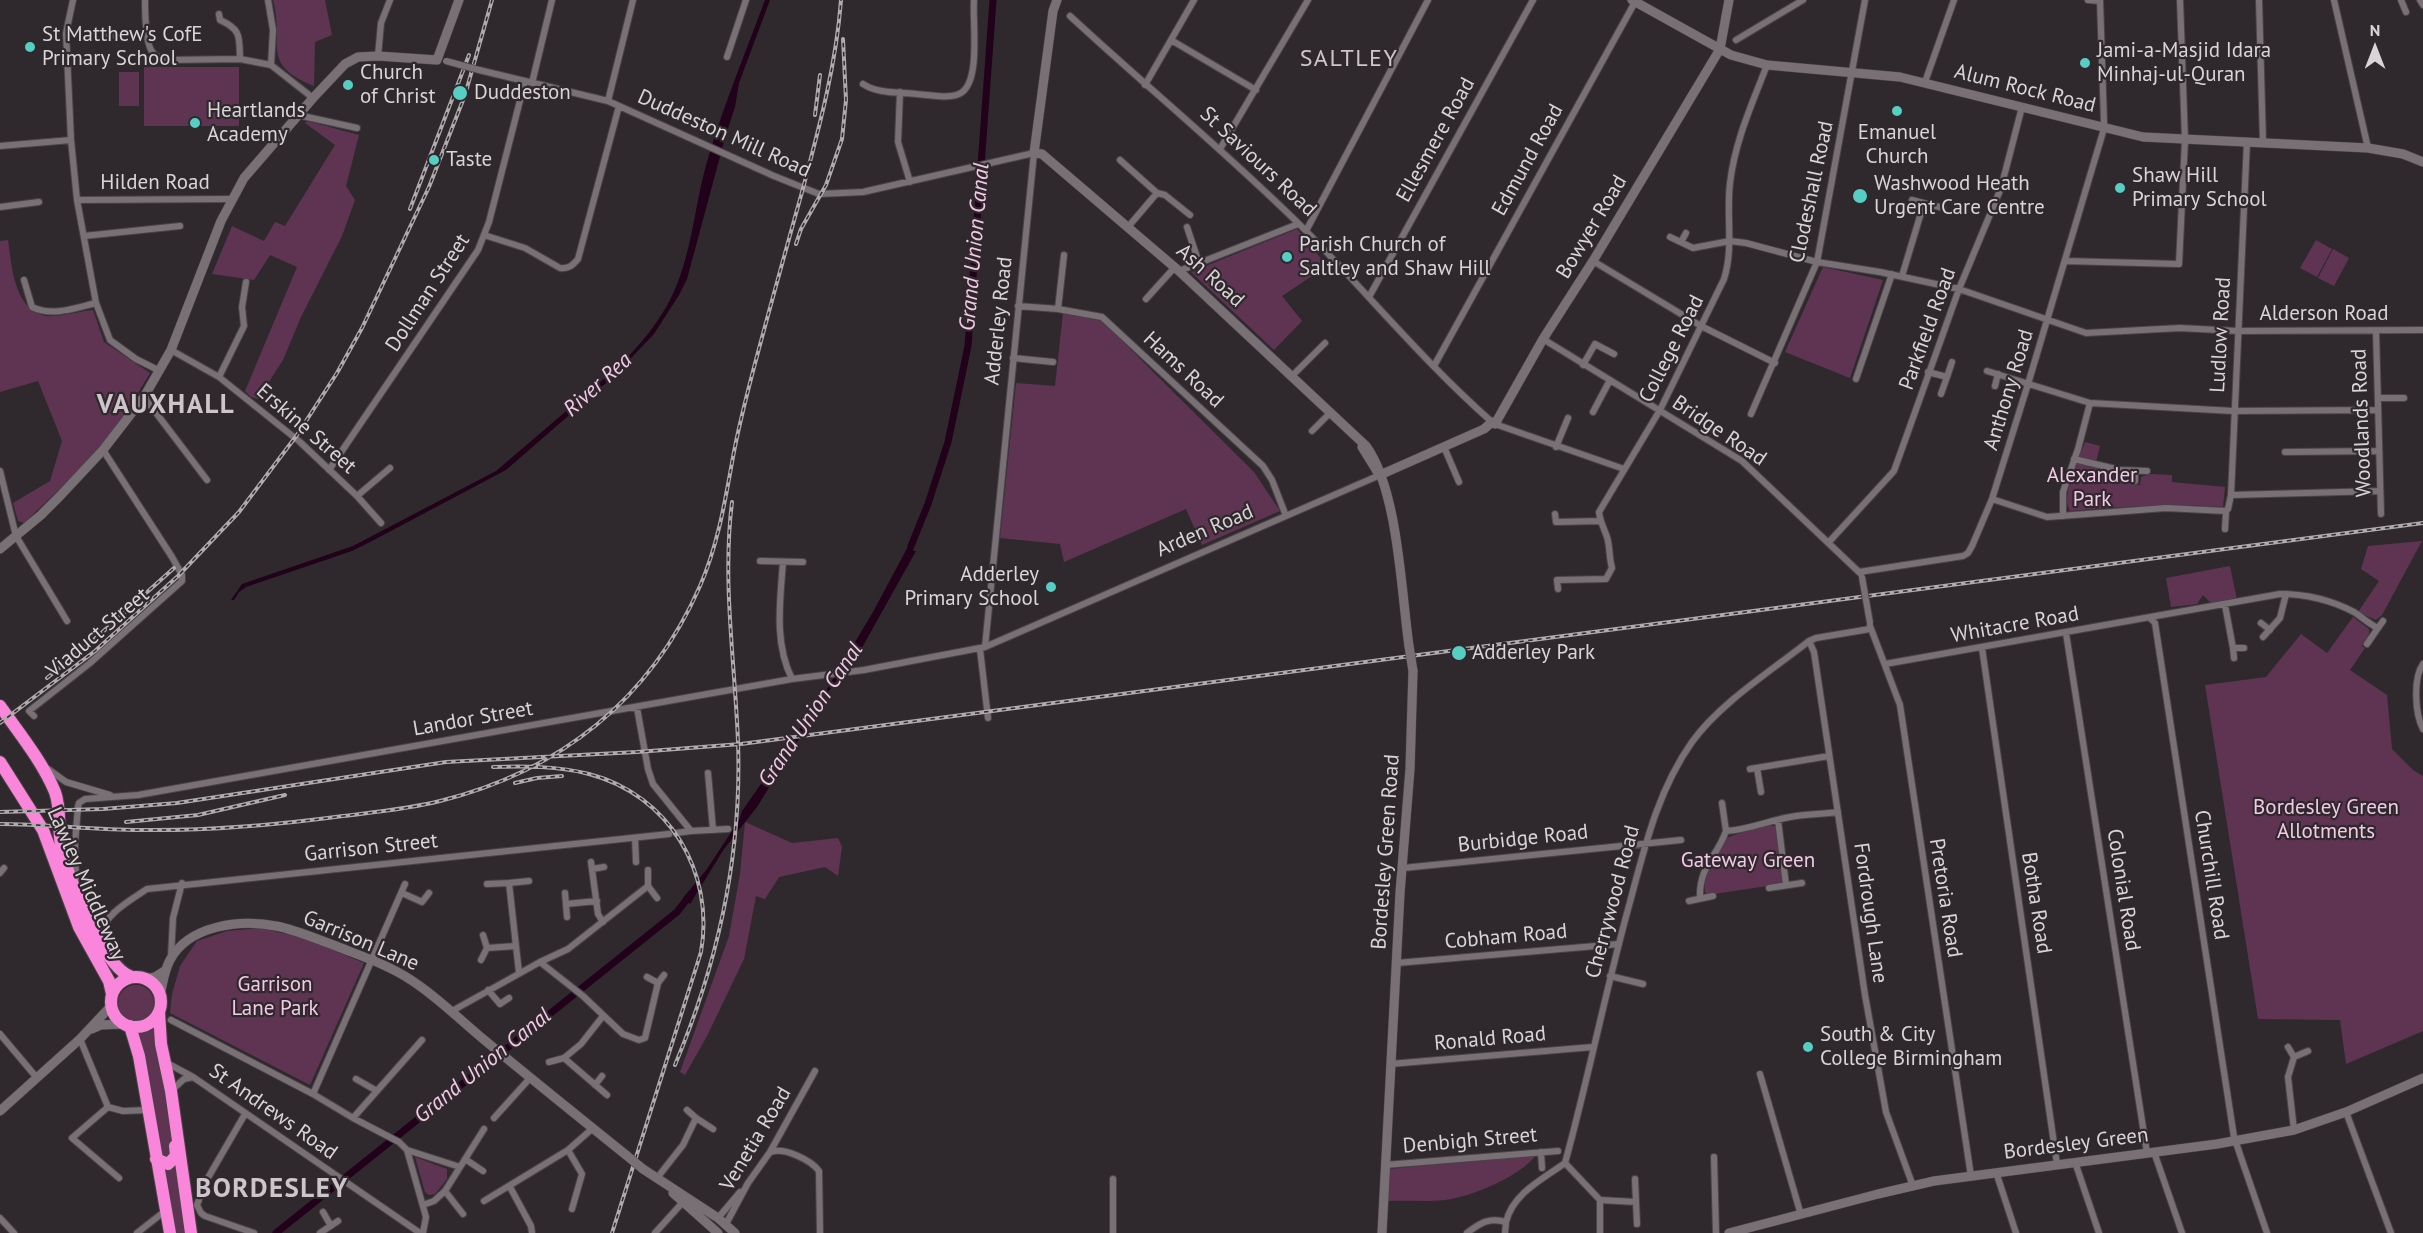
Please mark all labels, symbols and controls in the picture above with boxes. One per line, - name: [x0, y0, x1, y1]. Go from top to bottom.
- north arrow: [2345, 18, 2405, 78]
- text: N: [2370, 20, 2380, 40]
- place label: St Matthew's CofE Primary School: [42, 22, 202, 72]
- place label: Jami-a-Masjid Idara Minhaj-ul-Quran: [2097, 38, 2271, 88]
- marker: St Matthew's CofE Primary School: [23, 40, 37, 54]
- district label: SALTLEY: [1300, 45, 1398, 73]
- marker: Jami-a-Masjid Idara Minhaj-ul-Quran: [2078, 56, 2092, 70]
- street label: Alum Rock Road: [1952, 59, 2098, 119]
- place label: Church of Christ: [360, 60, 436, 110]
- street label: Ellesmere Road: [1391, 73, 1481, 207]
- marker: Church of Christ: [341, 78, 355, 92]
- place label: Duddeston: [474, 80, 571, 106]
- marker: Duddeston: [451, 84, 469, 102]
- street label: Duddeston Mill Road: [633, 84, 815, 184]
- place label: Heartlands Academy: [207, 98, 305, 148]
- street label: Edmund Road: [1487, 100, 1569, 220]
- street label: St Saviours Road: [1195, 102, 1321, 222]
- marker: Emanuel Church: [1890, 104, 1904, 118]
- marker: Heartlands Academy: [188, 116, 202, 130]
- street label: Clodeshall Road: [1785, 119, 1839, 265]
- place label: Emanuel Church: [1858, 120, 1936, 170]
- place label: Taste: [446, 147, 492, 173]
- marker: Taste: [427, 153, 441, 167]
- water label: Grand Union Canal: [955, 162, 995, 332]
- place label: Shaw Hill Primary School: [2132, 163, 2267, 213]
- street label: Hilden Road: [100, 170, 210, 196]
- street label: Bowyer Road: [1551, 171, 1633, 283]
- place label: Washwood Heath Urgent Care Centre: [1874, 171, 2045, 221]
- marker: Shaw Hill Primary School: [2113, 181, 2127, 195]
- marker: Washwood Heath Urgent Care Centre: [1851, 187, 1869, 205]
- street label: Dollman Street: [381, 229, 475, 357]
- place label: Parish Church of Saltley and Shaw Hill: [1299, 232, 1490, 282]
- street label: Ash Road: [1171, 239, 1249, 313]
- marker: Parish Church of Saltley and Shaw Hill: [1280, 250, 1294, 264]
- street label: Adderley Road: [980, 256, 1018, 386]
- street label: Parkfield Road: [1894, 264, 1962, 394]
- street label: Ludlow Road: [2205, 277, 2237, 393]
- street label: College Road: [1634, 291, 1710, 407]
- street label: Alderson Road: [2259, 301, 2389, 327]
- street label: Hams Road: [1138, 327, 1228, 413]
- street label: Anthony Road: [1979, 327, 2039, 453]
- water label: River Rea: [558, 347, 638, 423]
- street label: Woodlands Road: [2347, 348, 2377, 498]
- street label: Erskine Street: [251, 379, 361, 479]
- district label: VAUXHALL: [97, 389, 235, 421]
- street label: Bridge Road: [1667, 390, 1771, 472]
- park label: Alexander Park: [2047, 463, 2137, 513]
- street label: Arden Road: [1153, 499, 1257, 563]
- place label: Adderley Primary School: [904, 562, 1039, 612]
- marker: Adderley Primary School: [1044, 580, 1058, 594]
- street label: Viaduct Street: [41, 583, 155, 683]
- street label: Whitacre Road: [1949, 601, 2081, 649]
- water label: Grand Union Canal: [753, 638, 869, 792]
- place label: Adderley Park: [1472, 640, 1595, 666]
- marker: Adderley Park: [1450, 644, 1468, 662]
- street label: Landor Street: [411, 696, 535, 742]
- street label: Bordesley Green Road: [1367, 753, 1405, 951]
- park label: Bordesley Green Allotments: [2253, 795, 2399, 845]
- street label: Lawley Middleway: [41, 803, 131, 965]
- street label: Churchill Road: [2188, 808, 2234, 942]
- street label: Burbidge Road: [1457, 820, 1589, 858]
- street label: Cherrywood Road: [1580, 823, 1646, 981]
- street label: Colonial Road: [2101, 827, 2145, 953]
- street label: Garrison Street: [303, 828, 439, 868]
- street label: Pretoria Road: [1923, 837, 1967, 959]
- street label: Fordrough Lane: [1848, 841, 1892, 985]
- park label: Gateway Green: [1681, 848, 1815, 874]
- street label: Botha Road: [2016, 850, 2056, 956]
- street label: Garrison Lane: [299, 905, 423, 977]
- street label: Cobham Road: [1444, 919, 1568, 955]
- park label: Garrison Lane Park: [231, 972, 319, 1022]
- water label: Grand Union Canal: [409, 1003, 557, 1129]
- street label: Ronald Road: [1433, 1022, 1547, 1056]
- place label: South & City College Birmingham: [1820, 1022, 2002, 1072]
- marker: South & City College Birmingham: [1801, 1040, 1815, 1054]
- street label: St Andrews Road: [204, 1058, 342, 1166]
- street label: Venetia Road: [715, 1082, 797, 1196]
- street label: Denbigh Street: [1402, 1123, 1538, 1159]
- street label: Bordesley Green: [2002, 1123, 2150, 1165]
- district label: BORDESLEY: [195, 1173, 349, 1205]

